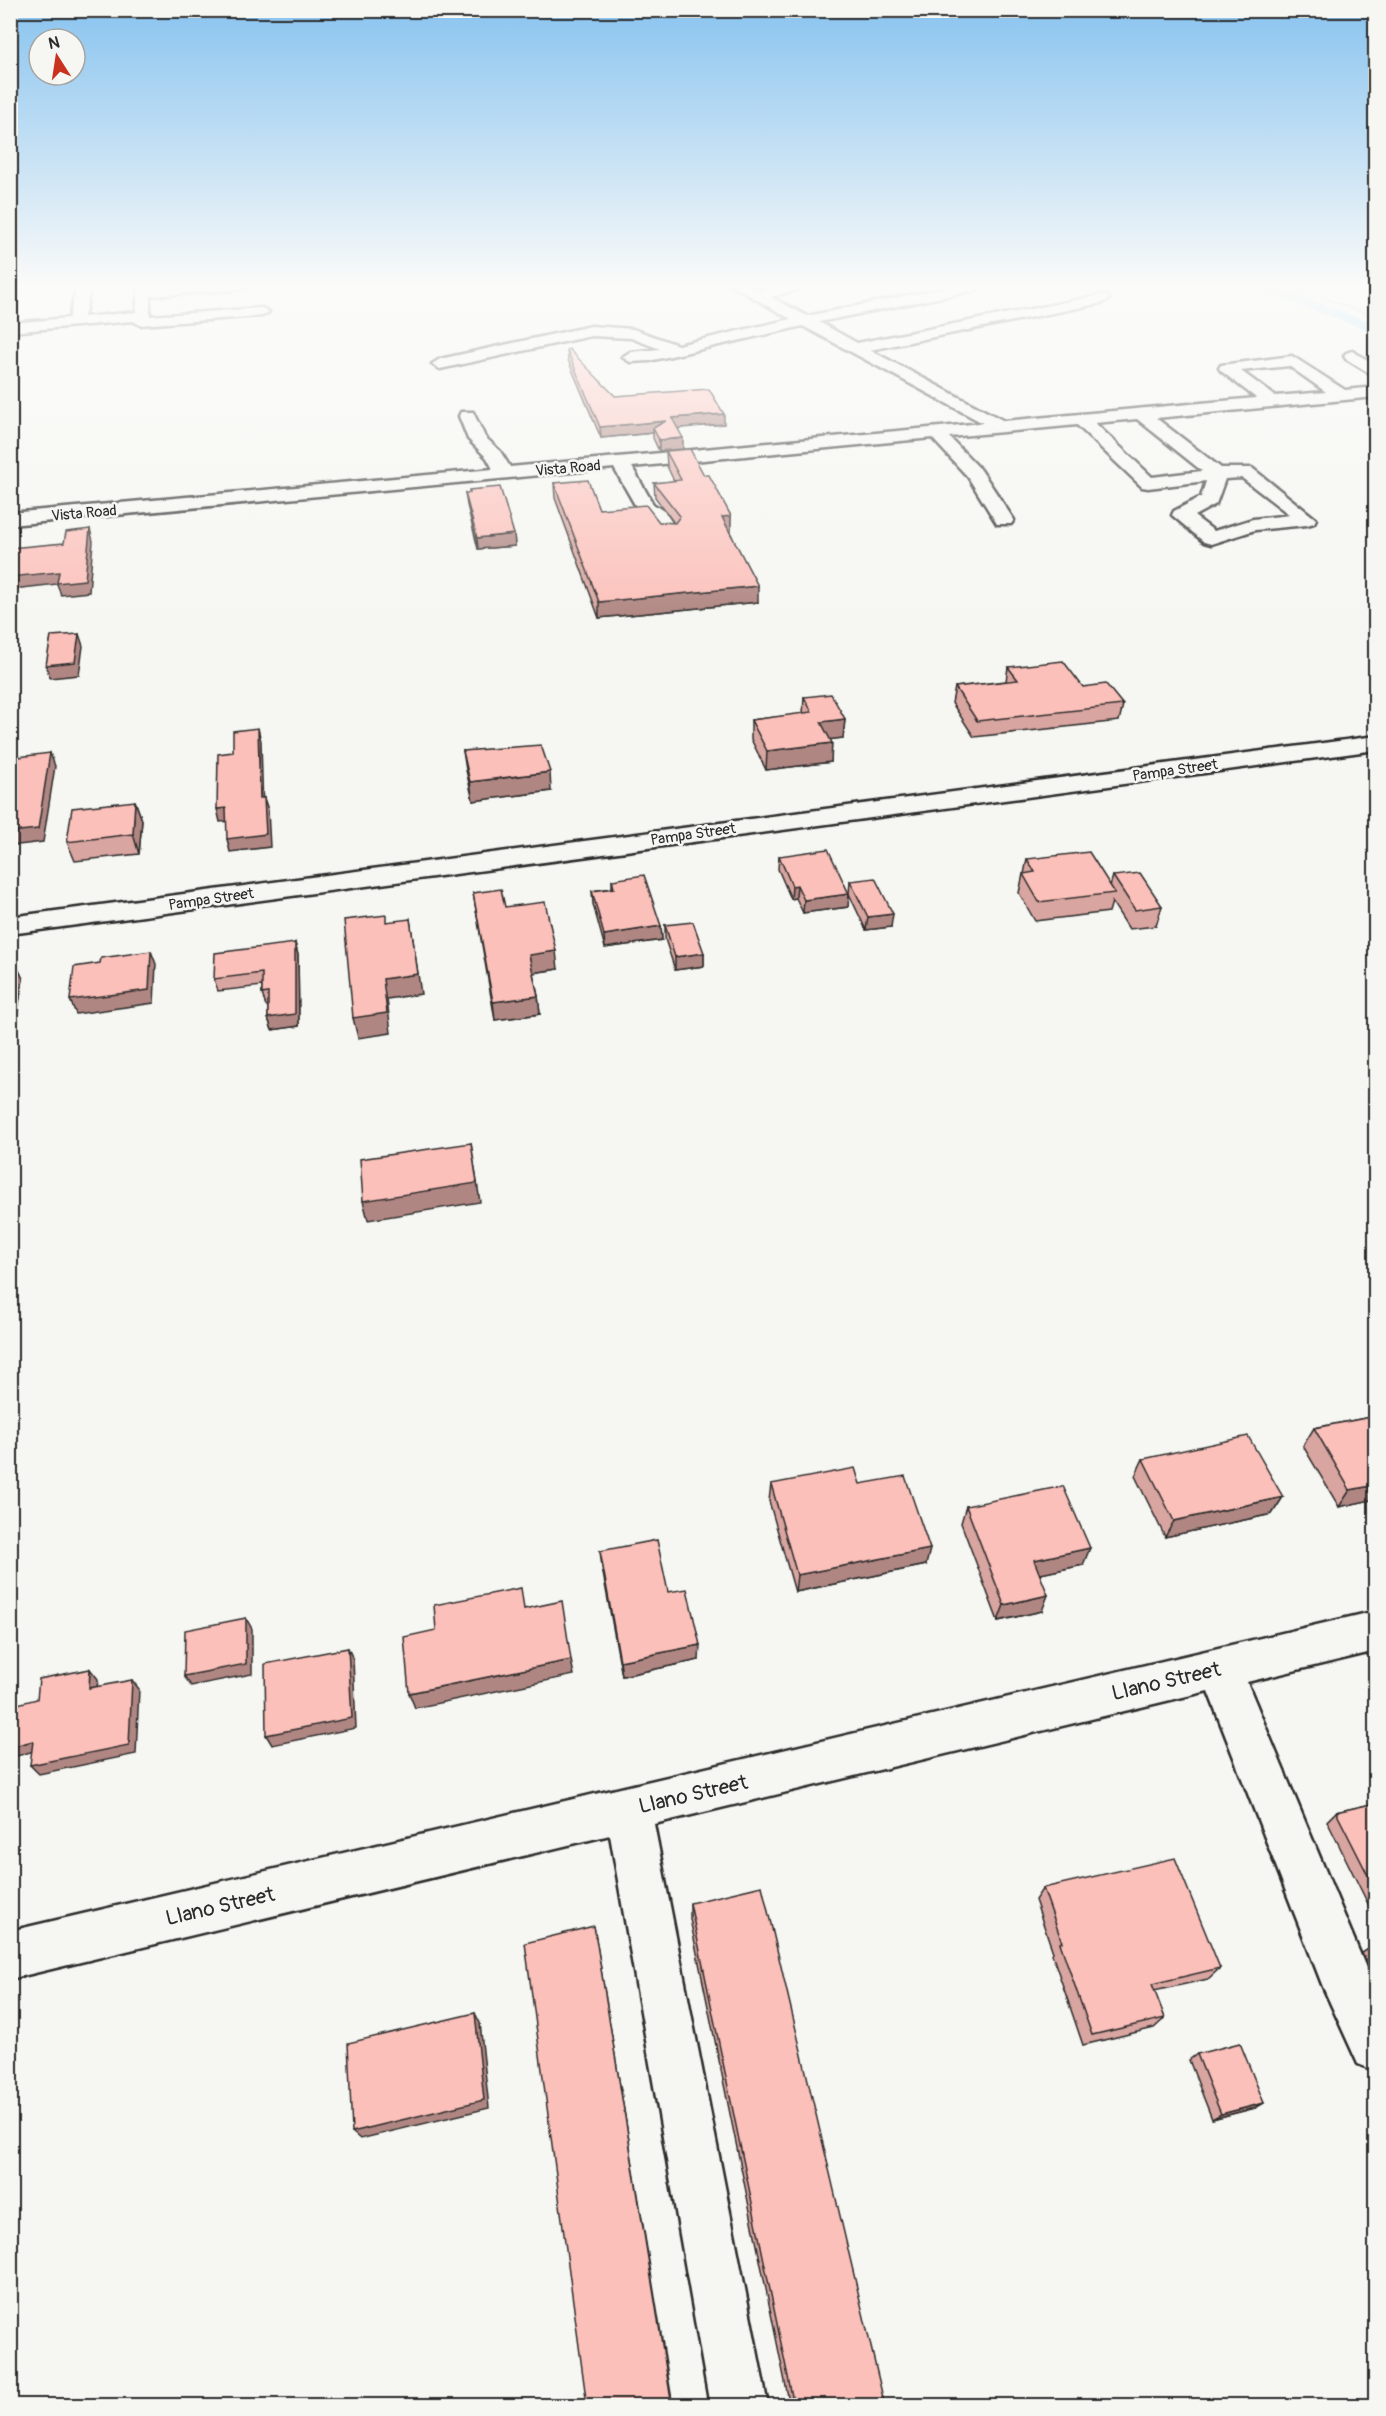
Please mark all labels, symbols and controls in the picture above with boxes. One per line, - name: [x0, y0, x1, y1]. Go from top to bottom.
- north arrow: [27, 27, 87, 87]
- text: N: [47, 32, 62, 54]
- street label: Vista Road: [534, 456, 602, 481]
- street label: Vista Road: [50, 501, 118, 526]
- street label: Pampa Street: [1131, 755, 1220, 786]
- street label: Pampa Street: [649, 819, 738, 850]
- street label: Pampa Street: [167, 884, 256, 915]
- street label: Llano Street: [1109, 1656, 1224, 1707]
- street label: Llano Street: [636, 1769, 751, 1820]
- street label: Llano Street: [163, 1881, 278, 1932]

